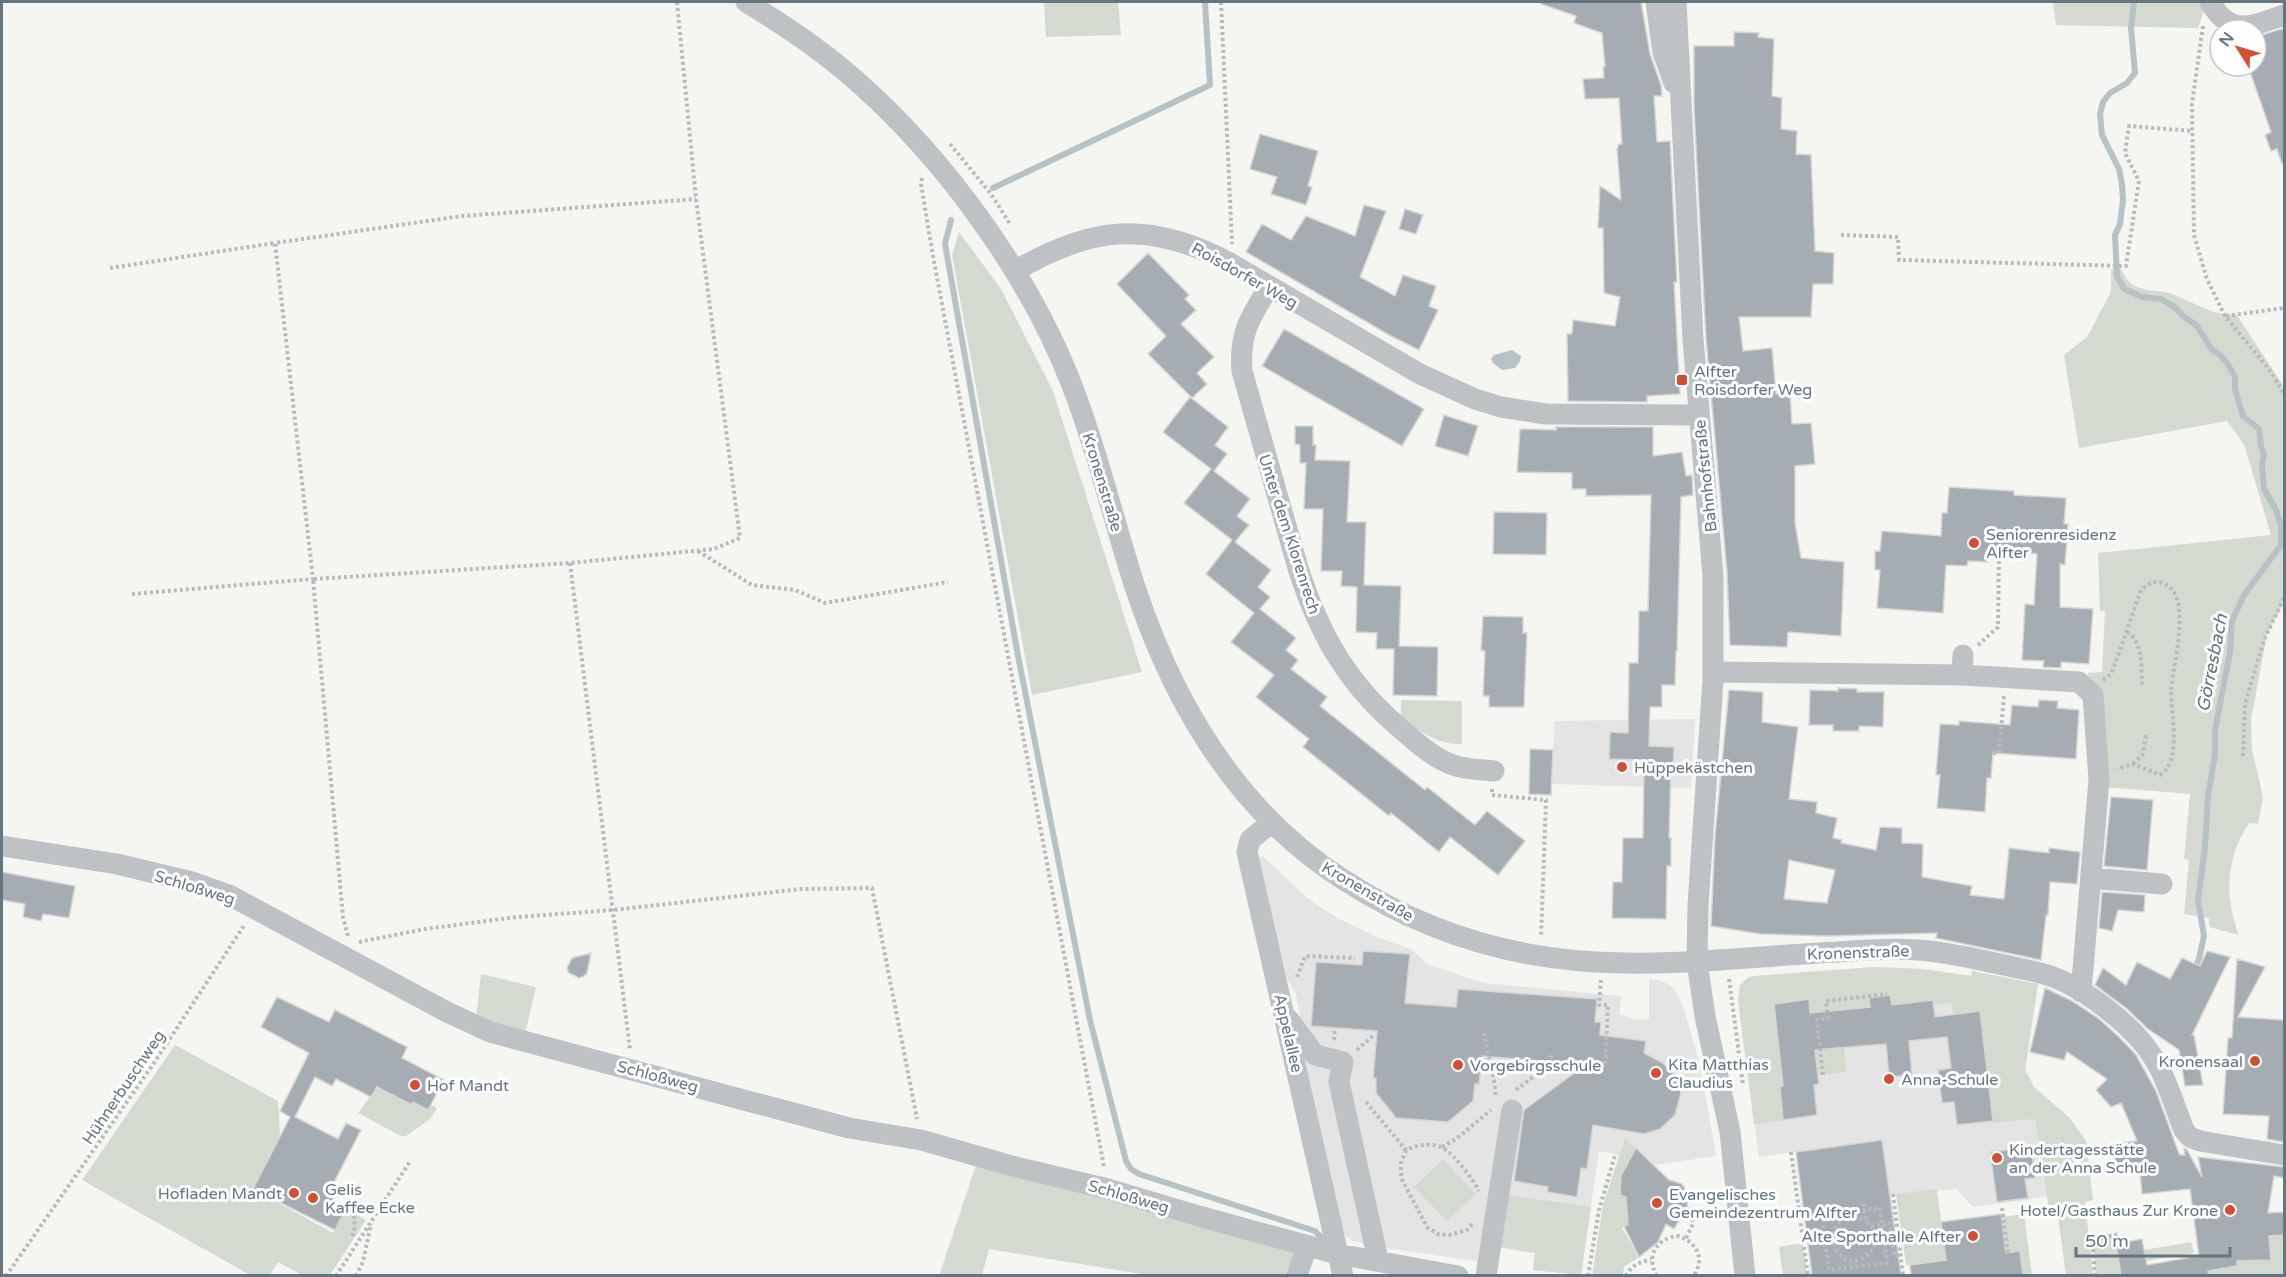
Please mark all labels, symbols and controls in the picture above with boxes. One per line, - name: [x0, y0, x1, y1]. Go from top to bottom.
- north arrow: [2208, 18, 2268, 78]
- text: N: [2215, 28, 2239, 51]
- street label: Roisdorfer Weg: [1188, 238, 1301, 313]
- place label: Alfter Roisdorfer Weg: [1694, 362, 1812, 400]
- marker: Alfter Roisdorfer Weg: [1675, 373, 1689, 387]
- street label: Bahnhofstraße: [1690, 419, 1722, 533]
- street label: Kronenstraße: [1077, 430, 1127, 534]
- street label: Unter dem Klorenrech: [1254, 452, 1324, 617]
- place label: Seniorenresidenz Alfter: [1986, 525, 2117, 563]
- marker: Seniorenresidenz Alfter: [1967, 536, 1981, 550]
- water label: Görresbach: [2192, 611, 2232, 714]
- place label: Hüppekästchen: [1634, 758, 1753, 778]
- marker: Hüppekästchen: [1615, 760, 1629, 774]
- street label: Kronenstraße: [1318, 858, 1417, 926]
- street label: Schloßweg: [152, 866, 237, 910]
- street label: Kronenstraße: [1806, 941, 1910, 965]
- street label: Appelallee: [1269, 992, 1307, 1075]
- street label: Hühnerbuschweg: [78, 1027, 169, 1149]
- place label: Kronensaal: [2158, 1052, 2243, 1072]
- marker: Kronensaal: [2248, 1054, 2262, 1068]
- place label: Kita Matthias Claudius: [1668, 1055, 1769, 1093]
- place label: Vorgebirgsschule: [1470, 1056, 1601, 1076]
- street label: Schloßweg: [615, 1057, 701, 1097]
- marker: Vorgebirgsschule: [1451, 1058, 1465, 1072]
- marker: Kita Matthias Claudius: [1649, 1066, 1663, 1080]
- place label: Anna-Schule: [1901, 1070, 1998, 1090]
- marker: Anna-Schule: [1882, 1072, 1896, 1086]
- place label: Hof Mandt: [427, 1076, 509, 1096]
- marker: Hof Mandt: [408, 1078, 422, 1092]
- place label: Kindertagesstätte an der Anna Schule: [2009, 1140, 2157, 1178]
- marker: Kindertagesstätte an der Anna Schule: [1990, 1151, 2004, 1165]
- street label: Schloßweg: [1086, 1176, 1171, 1218]
- place label: Gelis Kaffee Ecke: [325, 1180, 415, 1218]
- place label: Hofladen Mandt: [158, 1184, 282, 1204]
- place label: Evangelisches Gemeindezentrum Alfter: [1669, 1185, 1858, 1223]
- marker: Hofladen Mandt: [287, 1186, 301, 1200]
- marker: Gelis Kaffee Ecke: [306, 1191, 320, 1205]
- marker: Evangelisches Gemeindezentrum Alfter: [1650, 1196, 1664, 1210]
- place label: Hotel/Gasthaus Zur Krone: [2020, 1201, 2218, 1221]
- marker: Hotel/Gasthaus Zur Krone: [2223, 1203, 2237, 1217]
- scale bar: [2076, 1220, 2230, 1258]
- place label: Alte Sporthalle Alfter: [1801, 1227, 1962, 1247]
- marker: Alte Sporthalle Alfter: [1966, 1229, 1980, 1243]
- text: 50 m: [2085, 1230, 2129, 1252]

